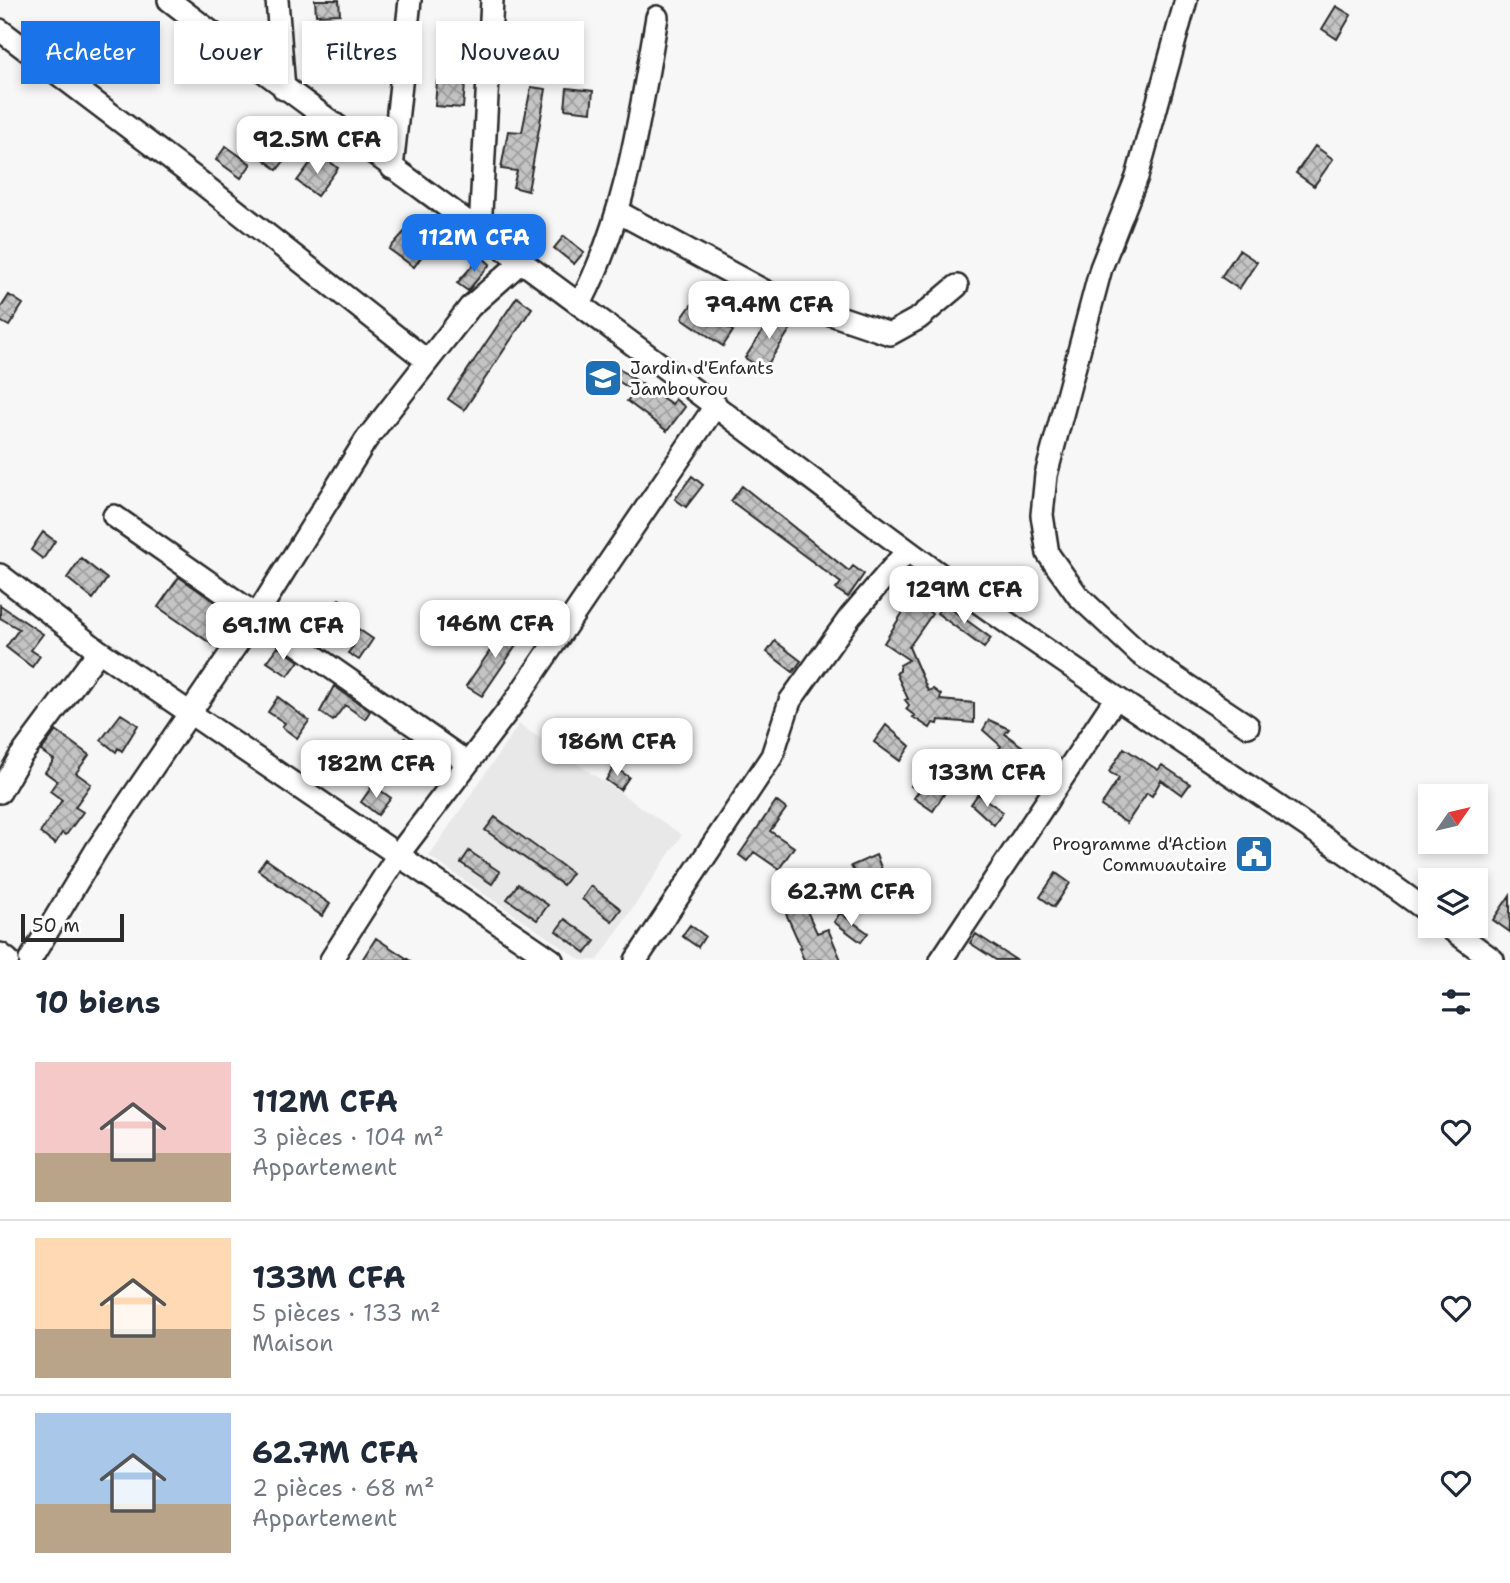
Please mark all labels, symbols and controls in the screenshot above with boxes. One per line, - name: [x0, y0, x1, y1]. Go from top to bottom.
- chip: Acheter: [21, 21, 160, 84]
- chip: Louer: [174, 21, 288, 84]
- chip: Filtres: [302, 21, 422, 84]
- chip: Nouveau: [436, 21, 584, 84]
- pin: 92.5M CFA: [237, 116, 397, 176]
- text: 92.5M CFA: [253, 124, 381, 154]
- pin: 112M CFA: [402, 215, 546, 274]
- text: 112M CFA: [418, 222, 530, 252]
- pin: 79.4M CFA: [689, 282, 849, 341]
- text: 79.4M CFA: [704, 289, 834, 319]
- place label: Jardin d'Enfants Jambourou: [630, 356, 774, 401]
- school or university icon: Jardin d'Enfants Jambourou: [582, 357, 624, 399]
- pin: 129M CFA: [892, 566, 1036, 626]
- text: 129M CFA: [905, 574, 1023, 604]
- pin: 146M CFA: [423, 600, 567, 660]
- pin: 69.1M CFA: [203, 602, 363, 662]
- text: 146M CFA: [436, 608, 554, 638]
- text: 69.1M CFA: [222, 610, 344, 640]
- pin: 186M CFA: [545, 718, 689, 778]
- text: 186M CFA: [558, 726, 676, 756]
- pin: 182M CFA: [304, 740, 448, 800]
- text: 182M CFA: [317, 748, 435, 778]
- pin: 133M CFA: [915, 750, 1059, 809]
- text: 133M CFA: [928, 757, 1046, 787]
- north arrow: [1418, 784, 1488, 854]
- map controls: [1418, 784, 1488, 938]
- place label: Programme d'Action Commuautaire: [1052, 832, 1227, 877]
- public building icon: Programme d'Action Commuautaire: [1233, 833, 1275, 875]
- button: layers: [1418, 868, 1488, 938]
- pin: 62.7M CFA: [771, 869, 931, 928]
- text: 62.7M CFA: [787, 876, 915, 906]
- scale bar: [21, 911, 124, 943]
- text: 50 m: [32, 913, 80, 938]
- text: 10 biens: [35, 982, 161, 1023]
- icon: filters: [1437, 983, 1475, 1021]
- text: 112M CFA: [252, 1081, 398, 1122]
- icon: home: [91, 1090, 175, 1174]
- icon: heart: [1437, 1113, 1475, 1151]
- text: 3 pièces · 104 m²: [252, 1122, 444, 1152]
- text: Appartement: [252, 1152, 397, 1182]
- text: 133M CFA: [252, 1257, 406, 1298]
- icon: home: [91, 1266, 175, 1350]
- icon: heart: [1437, 1289, 1475, 1327]
- text: 5 pièces · 133 m²: [252, 1298, 441, 1328]
- text: Maison: [252, 1328, 333, 1358]
- text: 62.7M CFA: [252, 1432, 418, 1473]
- icon: home: [91, 1441, 175, 1525]
- icon: heart: [1437, 1464, 1475, 1502]
- text: 2 pièces · 68 m²: [252, 1473, 435, 1503]
- text: Appartement: [252, 1503, 397, 1533]

